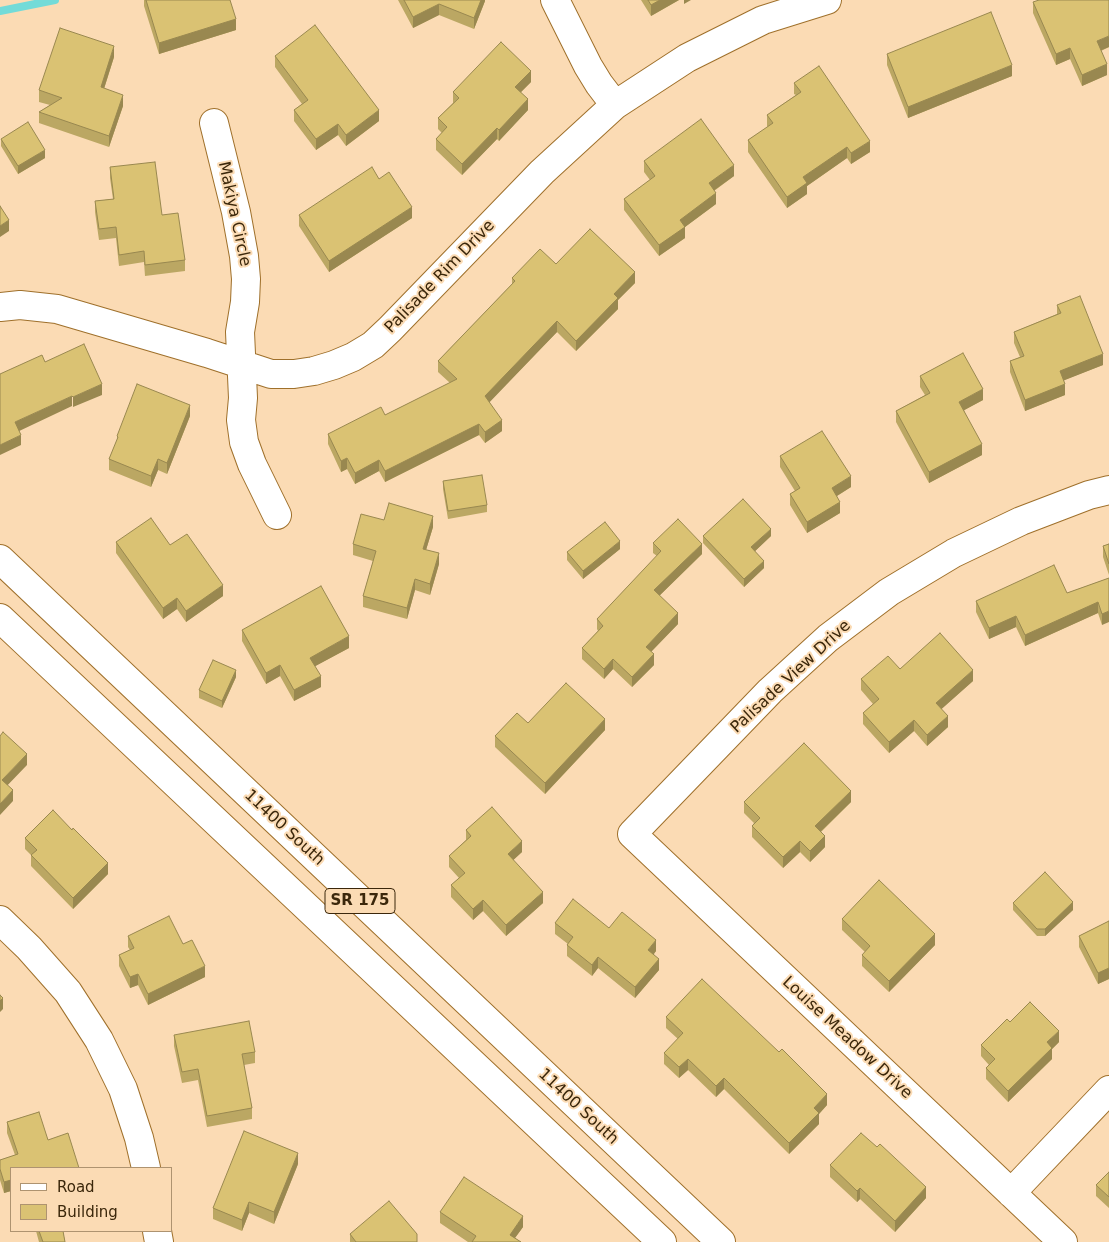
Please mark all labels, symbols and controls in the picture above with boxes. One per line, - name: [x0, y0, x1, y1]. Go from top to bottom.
- street label: Makiya Circle: [214, 160, 254, 268]
- street label: Palisade Rim Drive: [381, 216, 499, 338]
- street label: Palisade View Drive: [727, 617, 855, 737]
- street label: 11400 South: [240, 786, 328, 870]
- road number: SR 175: [325, 888, 395, 914]
- street label: Louise Meadow Drive: [778, 973, 916, 1103]
- street label: 11400 South: [534, 1065, 622, 1149]
- legend: [10, 1167, 172, 1232]
- text: Road: [57, 1178, 95, 1196]
- text: Building: [57, 1203, 118, 1221]

